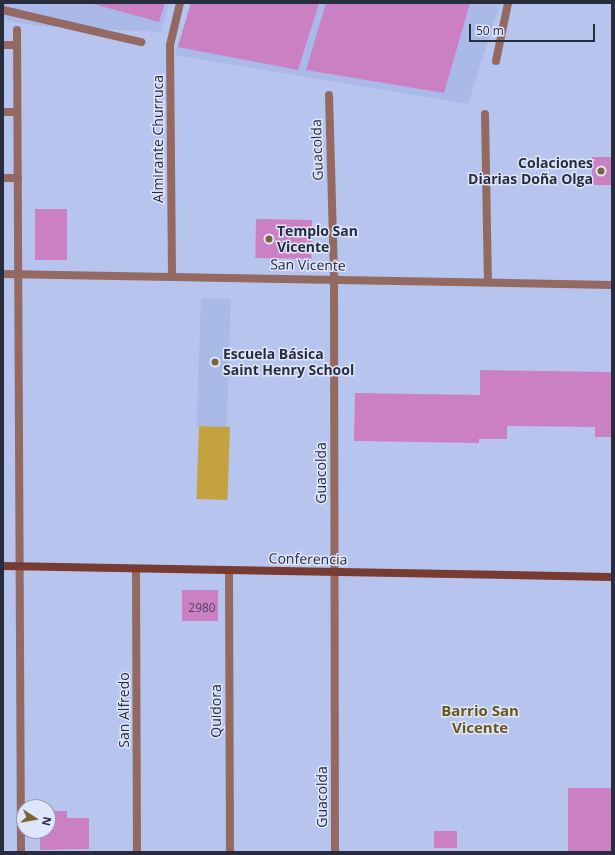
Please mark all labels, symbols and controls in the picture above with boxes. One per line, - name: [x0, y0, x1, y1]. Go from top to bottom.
- scale bar: [471, 16, 597, 42]
- text: 50 m: [476, 22, 504, 39]
- street label: Almirante Churruca: [150, 75, 166, 203]
- street label: Guacolda: [308, 119, 326, 181]
- place label: Colaciones Diarias Doña Olga: [468, 155, 593, 188]
- marker: Colaciones Diarias Doña Olga: [596, 166, 606, 176]
- place label: Templo San Vicente: [277, 223, 358, 256]
- marker: Templo San Vicente: [264, 234, 274, 244]
- street label: San Vicente: [270, 256, 346, 274]
- place label: Escuela Básica Saint Henry School: [223, 346, 354, 378]
- marker: Escuela Básica Saint Henry School: [210, 357, 220, 367]
- street label: Guacolda: [313, 442, 329, 504]
- street label: Conferencia: [269, 550, 347, 568]
- house number: 2980: [188, 601, 216, 615]
- street label: San Alfredo: [116, 672, 132, 748]
- street label: Quidora: [208, 684, 224, 738]
- district label: Barrio San Vicente: [441, 701, 519, 736]
- street label: Guacolda: [314, 766, 330, 828]
- north arrow: [16, 799, 56, 839]
- text: N: [39, 815, 56, 827]

